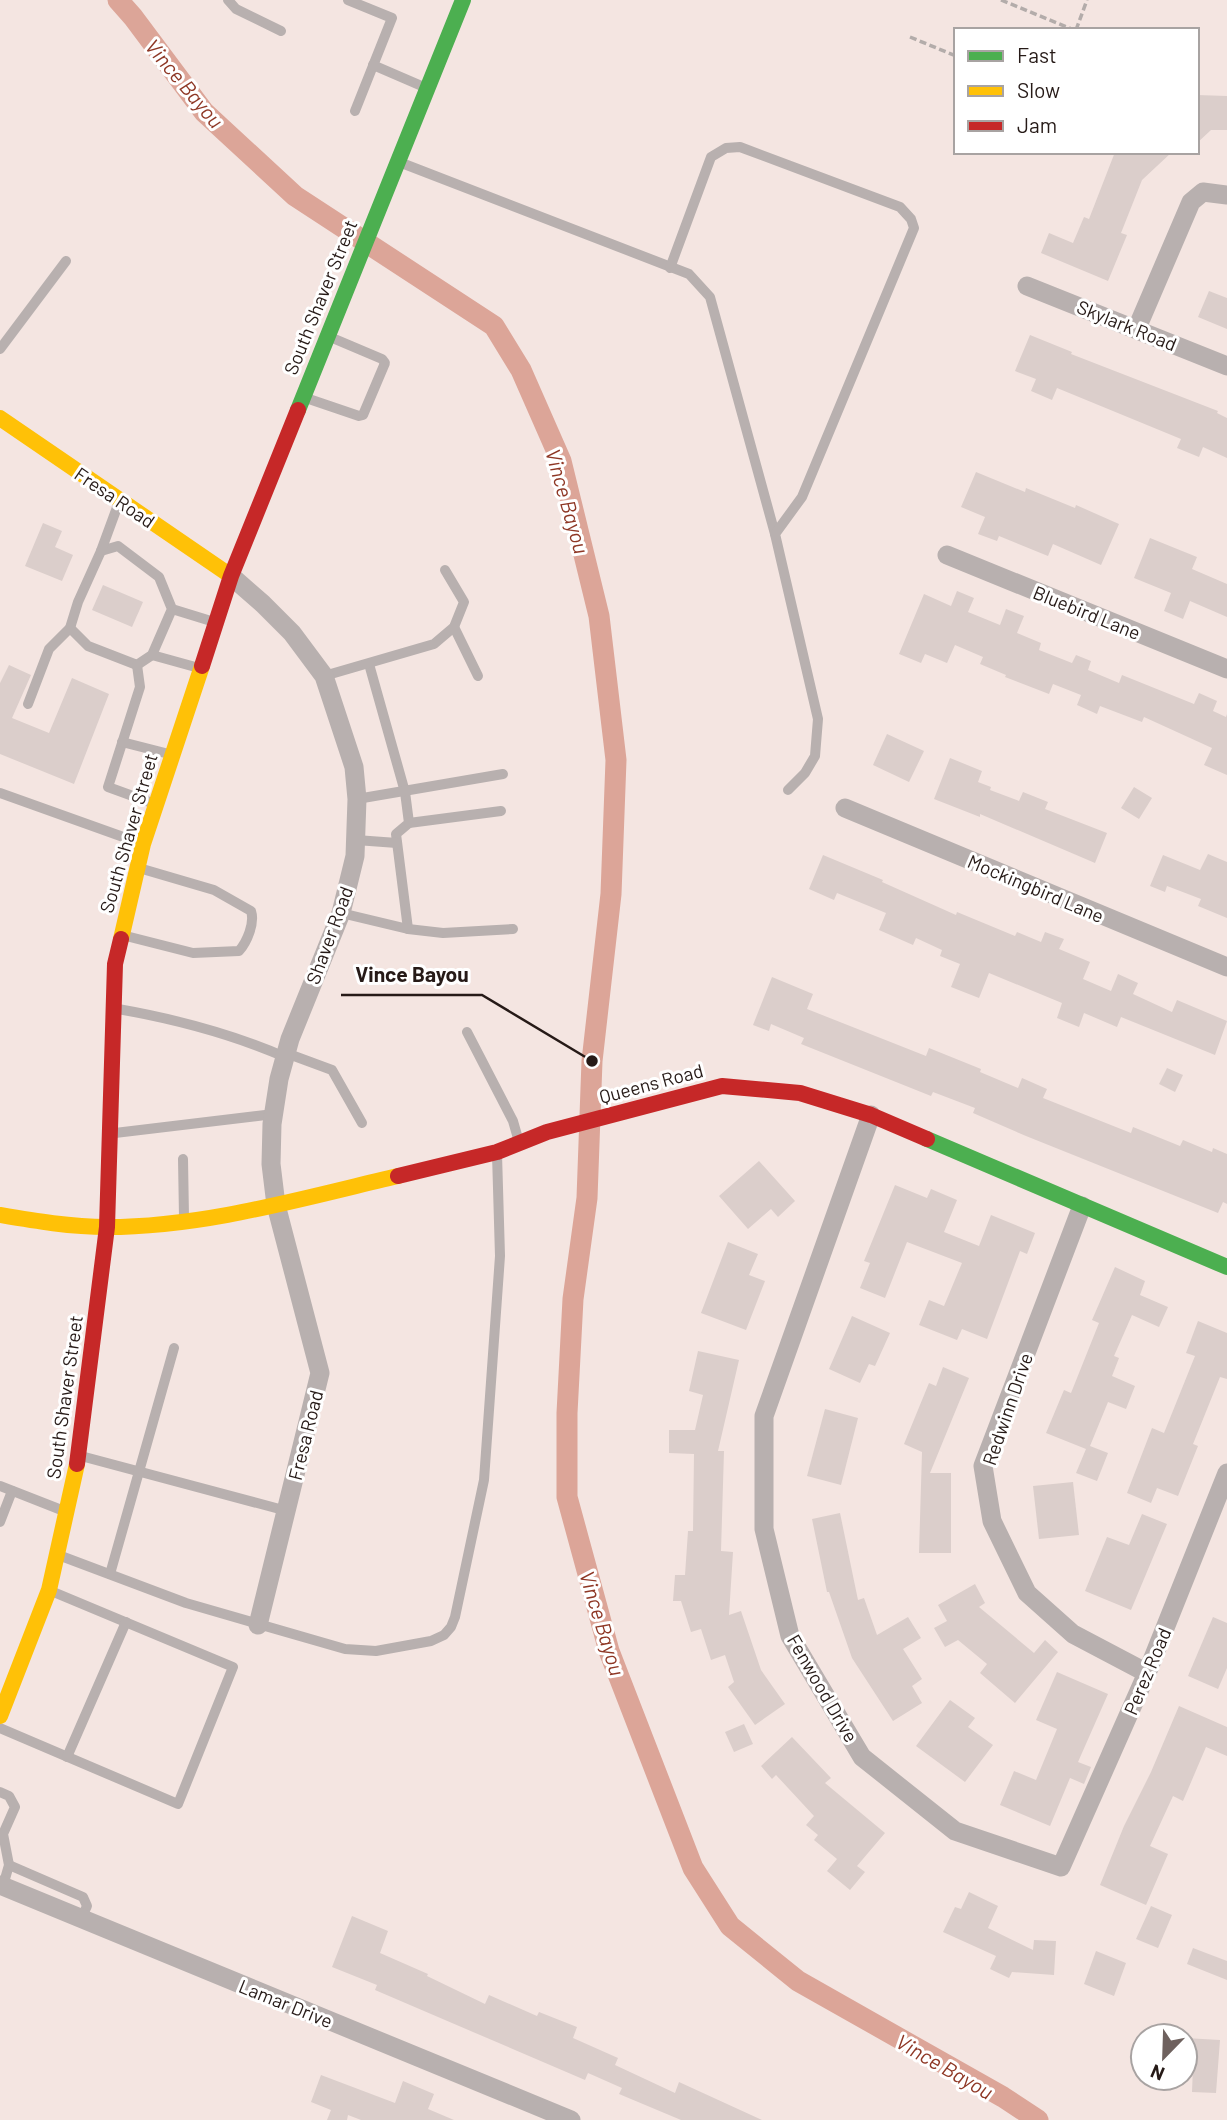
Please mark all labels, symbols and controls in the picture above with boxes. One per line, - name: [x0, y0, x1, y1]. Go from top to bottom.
- legend: [954, 28, 1199, 154]
- water label: Vince Bayou: [141, 34, 229, 132]
- text: Fast: [1017, 42, 1057, 67]
- text: Slow: [1017, 77, 1060, 102]
- text: Jam: [1017, 112, 1057, 137]
- street label: South Shaver Street: [278, 216, 362, 378]
- street label: Skylark Road: [1074, 295, 1180, 355]
- water label: Vince Bayou: [541, 446, 595, 556]
- street label: Fresa Road: [70, 462, 160, 532]
- street label: Bluebird Lane: [1030, 580, 1144, 644]
- street label: South Shaver Street: [94, 751, 162, 915]
- street label: Mockingbird Lane: [965, 849, 1107, 927]
- street label: Shaver Road: [301, 883, 357, 987]
- callout: Vince Bayou: [341, 953, 482, 995]
- text: Vince Bayou: [355, 961, 469, 986]
- street label: Queens Road: [597, 1058, 705, 1108]
- street label: South Shaver Street: [41, 1314, 87, 1480]
- street label: Redwinn Drive: [977, 1350, 1037, 1468]
- street label: Fresa Road: [283, 1388, 327, 1482]
- water label: Vince Bayou: [575, 1568, 631, 1678]
- street label: Perez Road: [1118, 1624, 1176, 1718]
- street label: Fenwood Drive: [783, 1630, 863, 1746]
- street label: Lamar Drive: [236, 1974, 336, 2032]
- north arrow: [1129, 2022, 1199, 2092]
- water label: Vince Bayou: [892, 2028, 998, 2104]
- text: N: [1147, 2060, 1167, 2086]

